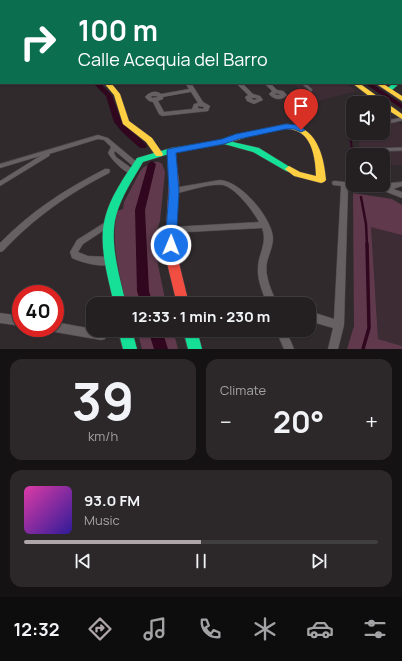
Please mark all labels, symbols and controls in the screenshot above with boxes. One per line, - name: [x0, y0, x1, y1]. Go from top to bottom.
- text: 100 m: [78, 11, 158, 49]
- icon: right: [12, 16, 64, 68]
- text: Calle Acequia del Barro: [78, 47, 268, 71]
- pin: [284, 89, 318, 130]
- icon: arrive: [290, 95, 312, 117]
- map controls: [346, 96, 390, 192]
- button: sound: [346, 96, 390, 140]
- button: search: [346, 148, 390, 192]
- position arrow: [150, 224, 192, 266]
- speed limit sign: 40: [12, 285, 64, 337]
- text: 12:33 · 1 min · 230 m: [132, 306, 270, 327]
- text: 39: [72, 365, 134, 436]
- text: Climate: [220, 381, 266, 399]
- text: 20°: [273, 401, 324, 442]
- text: −: [220, 407, 232, 437]
- text: +: [365, 407, 378, 437]
- text: km/h: [88, 427, 118, 445]
- text: 93.0 FM: [84, 490, 140, 511]
- text: Music: [84, 511, 120, 529]
- icon: previous: [72, 550, 94, 572]
- icon: pause: [190, 550, 212, 572]
- icon: next: [308, 550, 330, 572]
- icon: directions: [86, 615, 114, 643]
- icon: music: [141, 615, 169, 643]
- icon: phone: [196, 615, 224, 643]
- icon: climate: [251, 615, 279, 643]
- icon: car: [306, 615, 334, 643]
- icon: filters: [361, 615, 389, 643]
- text: 12:32: [13, 617, 59, 641]

